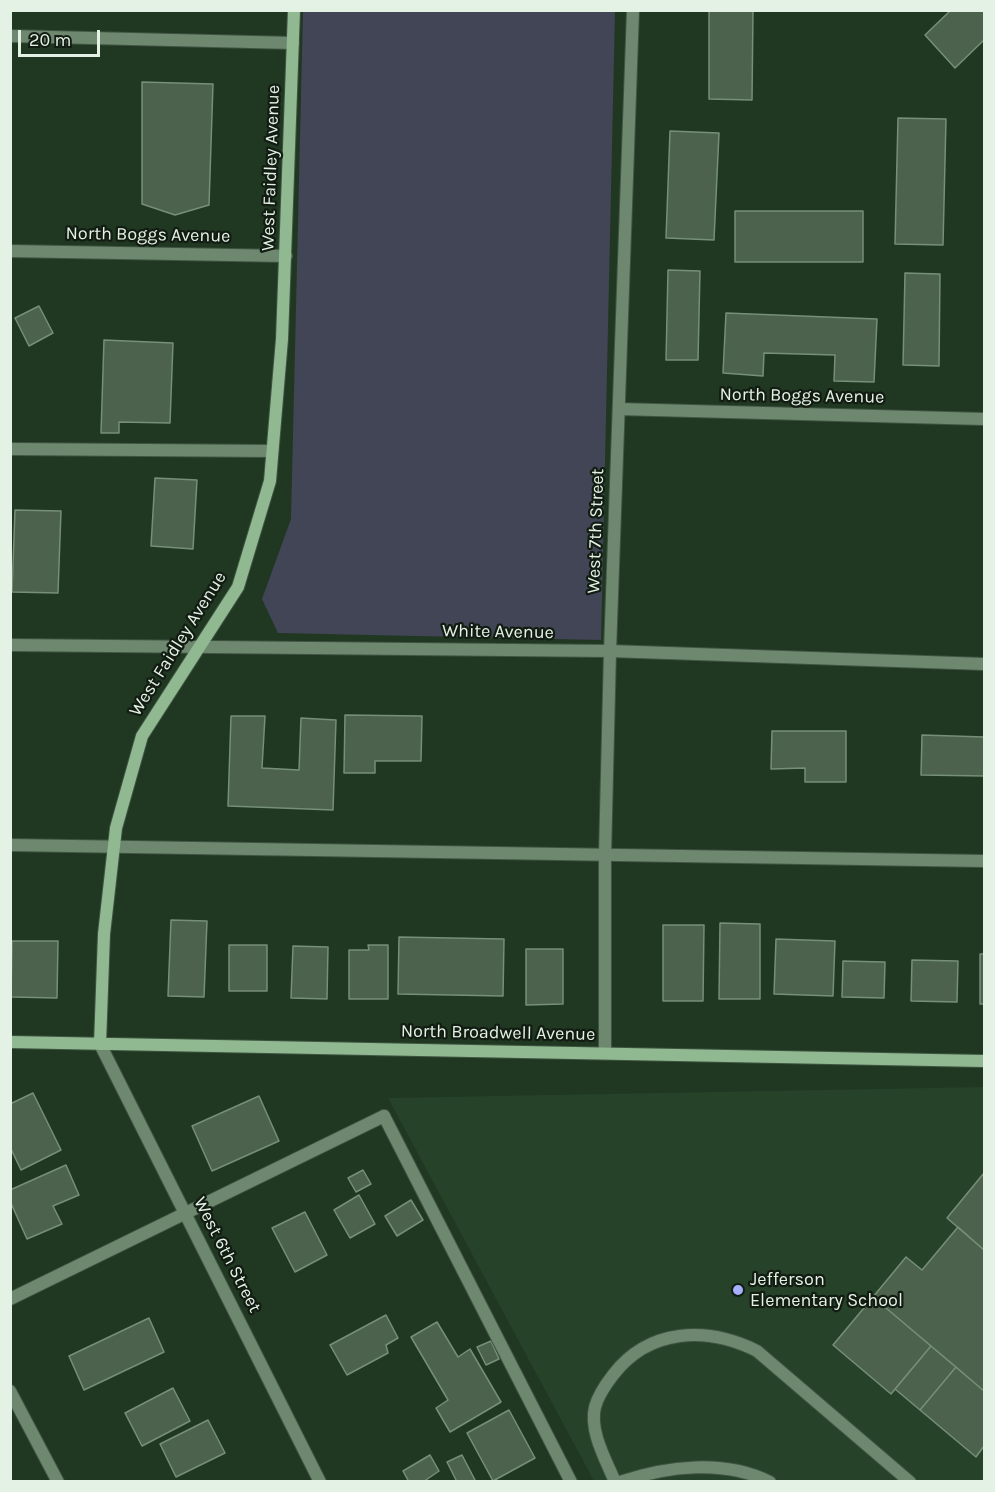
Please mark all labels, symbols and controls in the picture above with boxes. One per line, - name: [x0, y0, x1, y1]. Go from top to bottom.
- scale bar: [21, 18, 104, 56]
- text: 20 m: [29, 29, 71, 51]
- street label: West Faidley Avenue: [257, 84, 285, 252]
- street label: North Boggs Avenue: [65, 223, 231, 247]
- street label: North Boggs Avenue: [719, 384, 885, 408]
- street label: West 7th Street: [583, 468, 609, 594]
- street label: West Faidley Avenue: [125, 568, 231, 720]
- street label: White Avenue: [442, 620, 554, 644]
- street label: North Broadwell Avenue: [401, 1021, 595, 1045]
- street label: West 6th Street: [189, 1194, 265, 1316]
- place label: Jefferson Elementary School: [750, 1269, 903, 1312]
- marker: Jefferson Elementary School: [731, 1283, 745, 1297]

